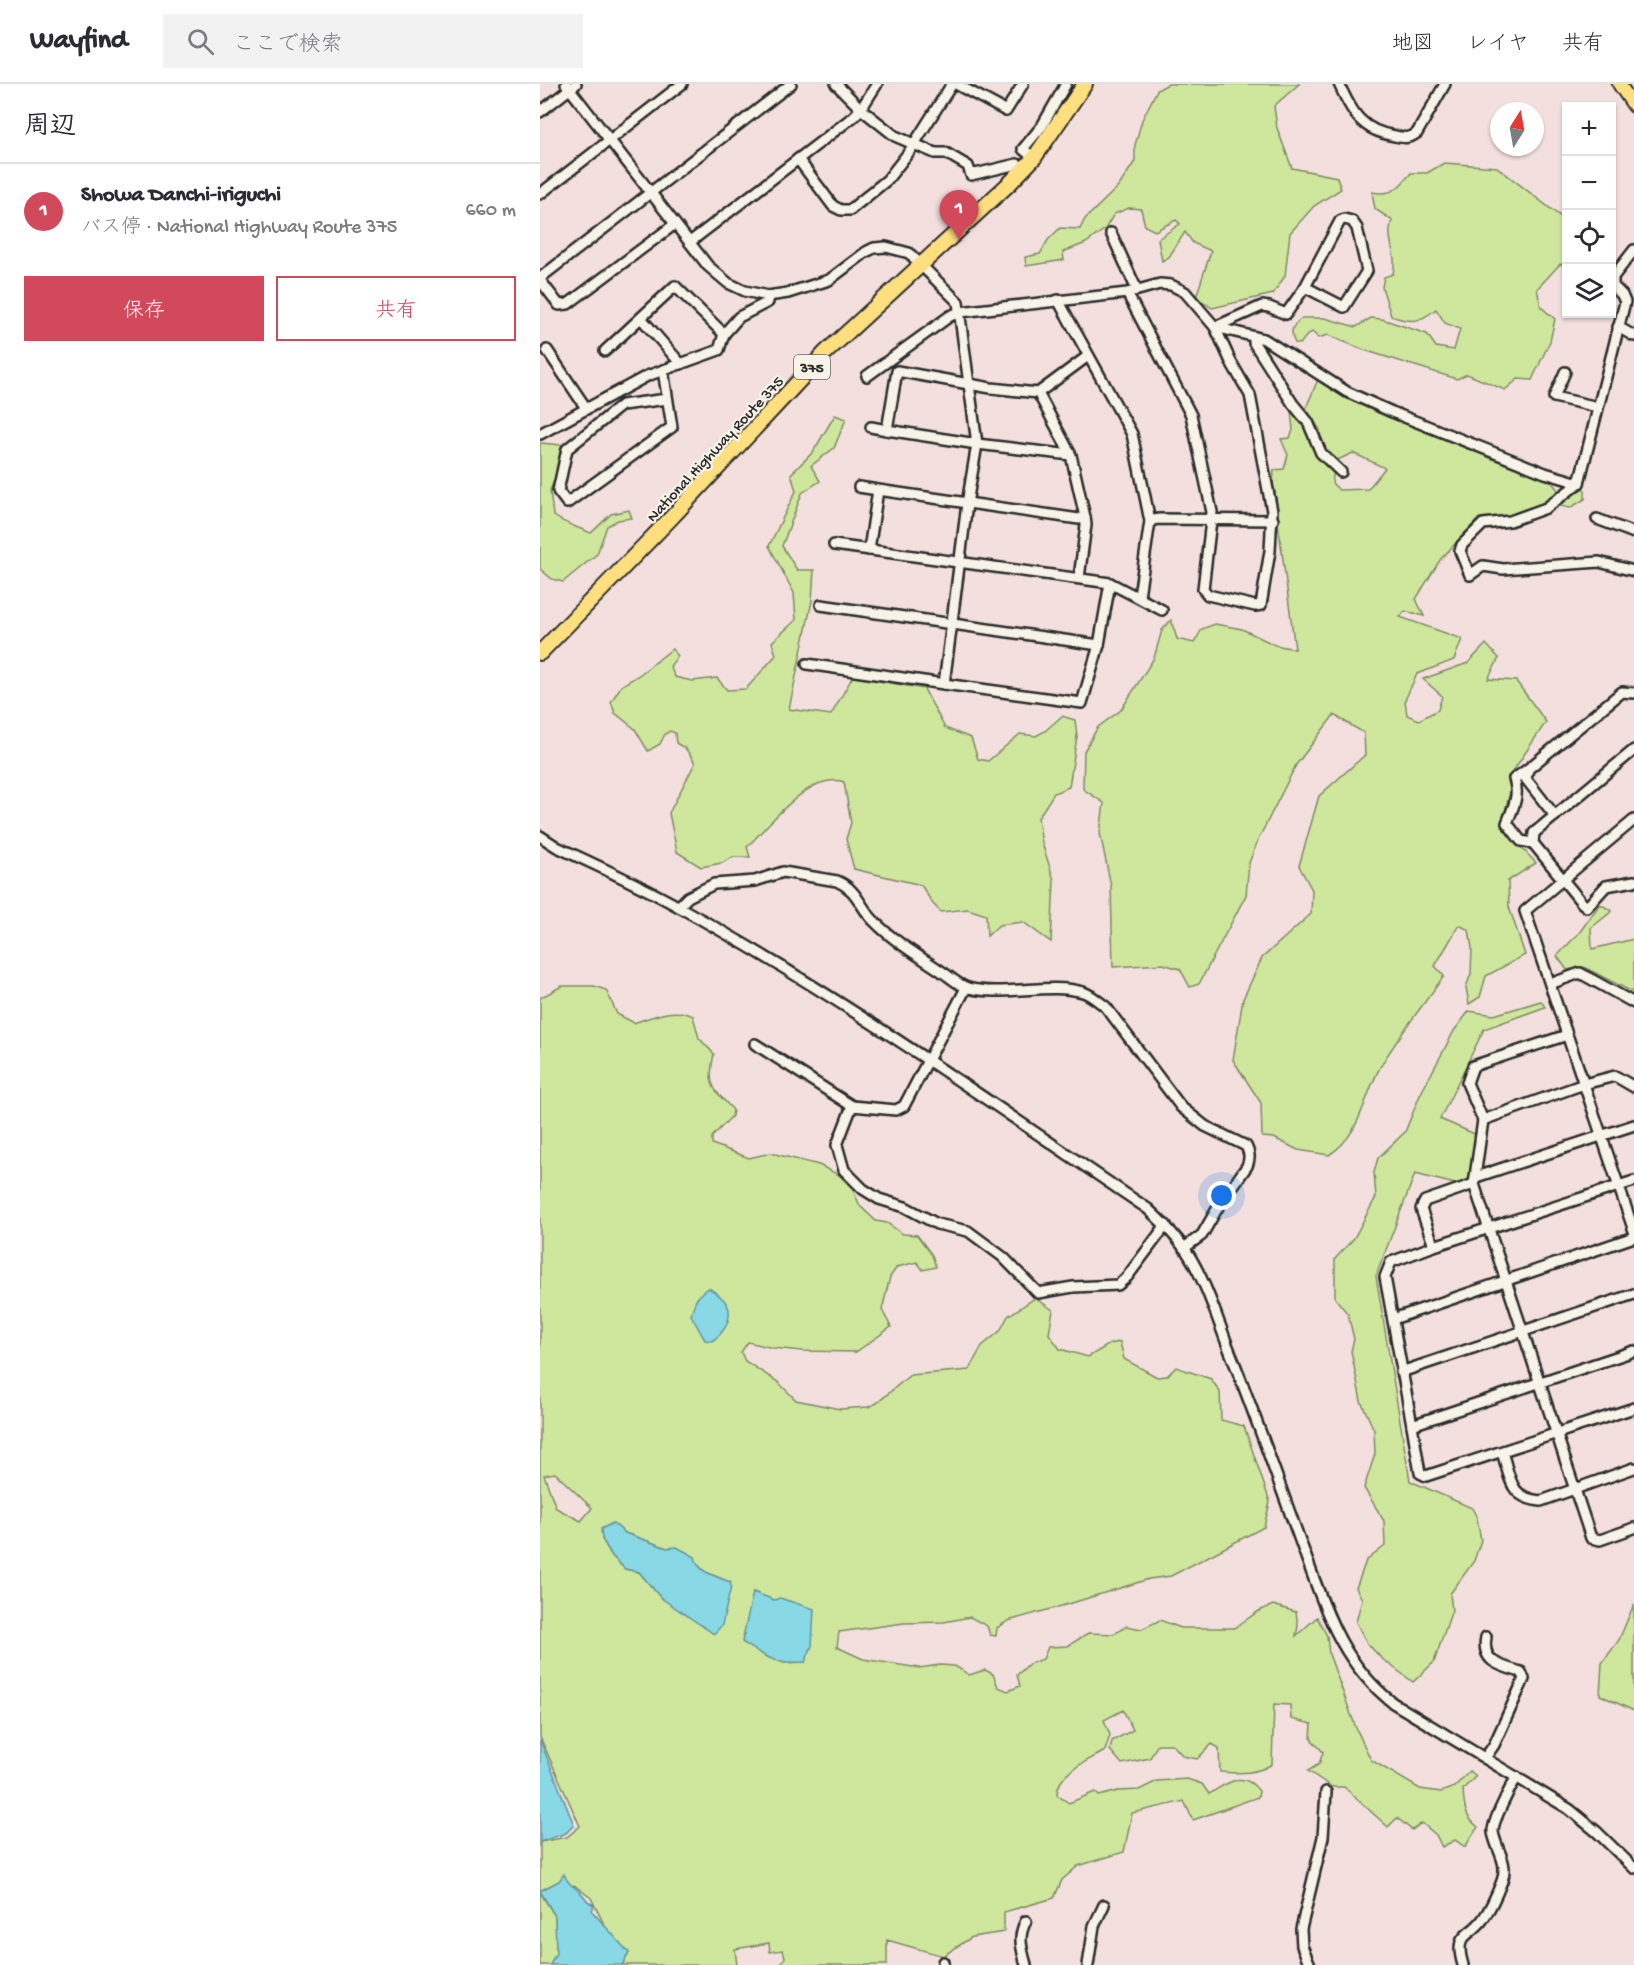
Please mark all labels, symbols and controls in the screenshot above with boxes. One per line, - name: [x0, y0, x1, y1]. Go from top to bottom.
- search box: [163, 14, 583, 68]
- text: Wayfind: [30, 25, 127, 58]
- icon: search: [184, 25, 217, 58]
- text: ここで検索: [232, 33, 343, 59]
- text: 地図: [1392, 33, 1434, 58]
- text: レイヤ: [1467, 33, 1529, 58]
- text: 共有: [1562, 33, 1604, 58]
- north arrow: [1490, 102, 1544, 156]
- map controls: [1562, 102, 1616, 318]
- button: +: [1562, 102, 1616, 156]
- text: 周辺: [24, 113, 76, 144]
- button: −: [1562, 156, 1616, 210]
- text: Showa Danchi-iriguchi: [81, 183, 281, 209]
- pin: 1: [940, 190, 978, 240]
- text: 1: [39, 200, 48, 223]
- text: 660 m: [465, 200, 516, 223]
- button: locate: [1562, 210, 1616, 264]
- text: バス停 · National Highway Route 375: [81, 217, 397, 240]
- button: layers: [1562, 264, 1616, 318]
- button: 保存: [24, 276, 264, 341]
- button: 共有: [276, 276, 516, 341]
- road number: 375: [794, 355, 830, 379]
- street label: National Highway Route 375: [644, 374, 789, 527]
- your location: [1207, 1181, 1236, 1210]

